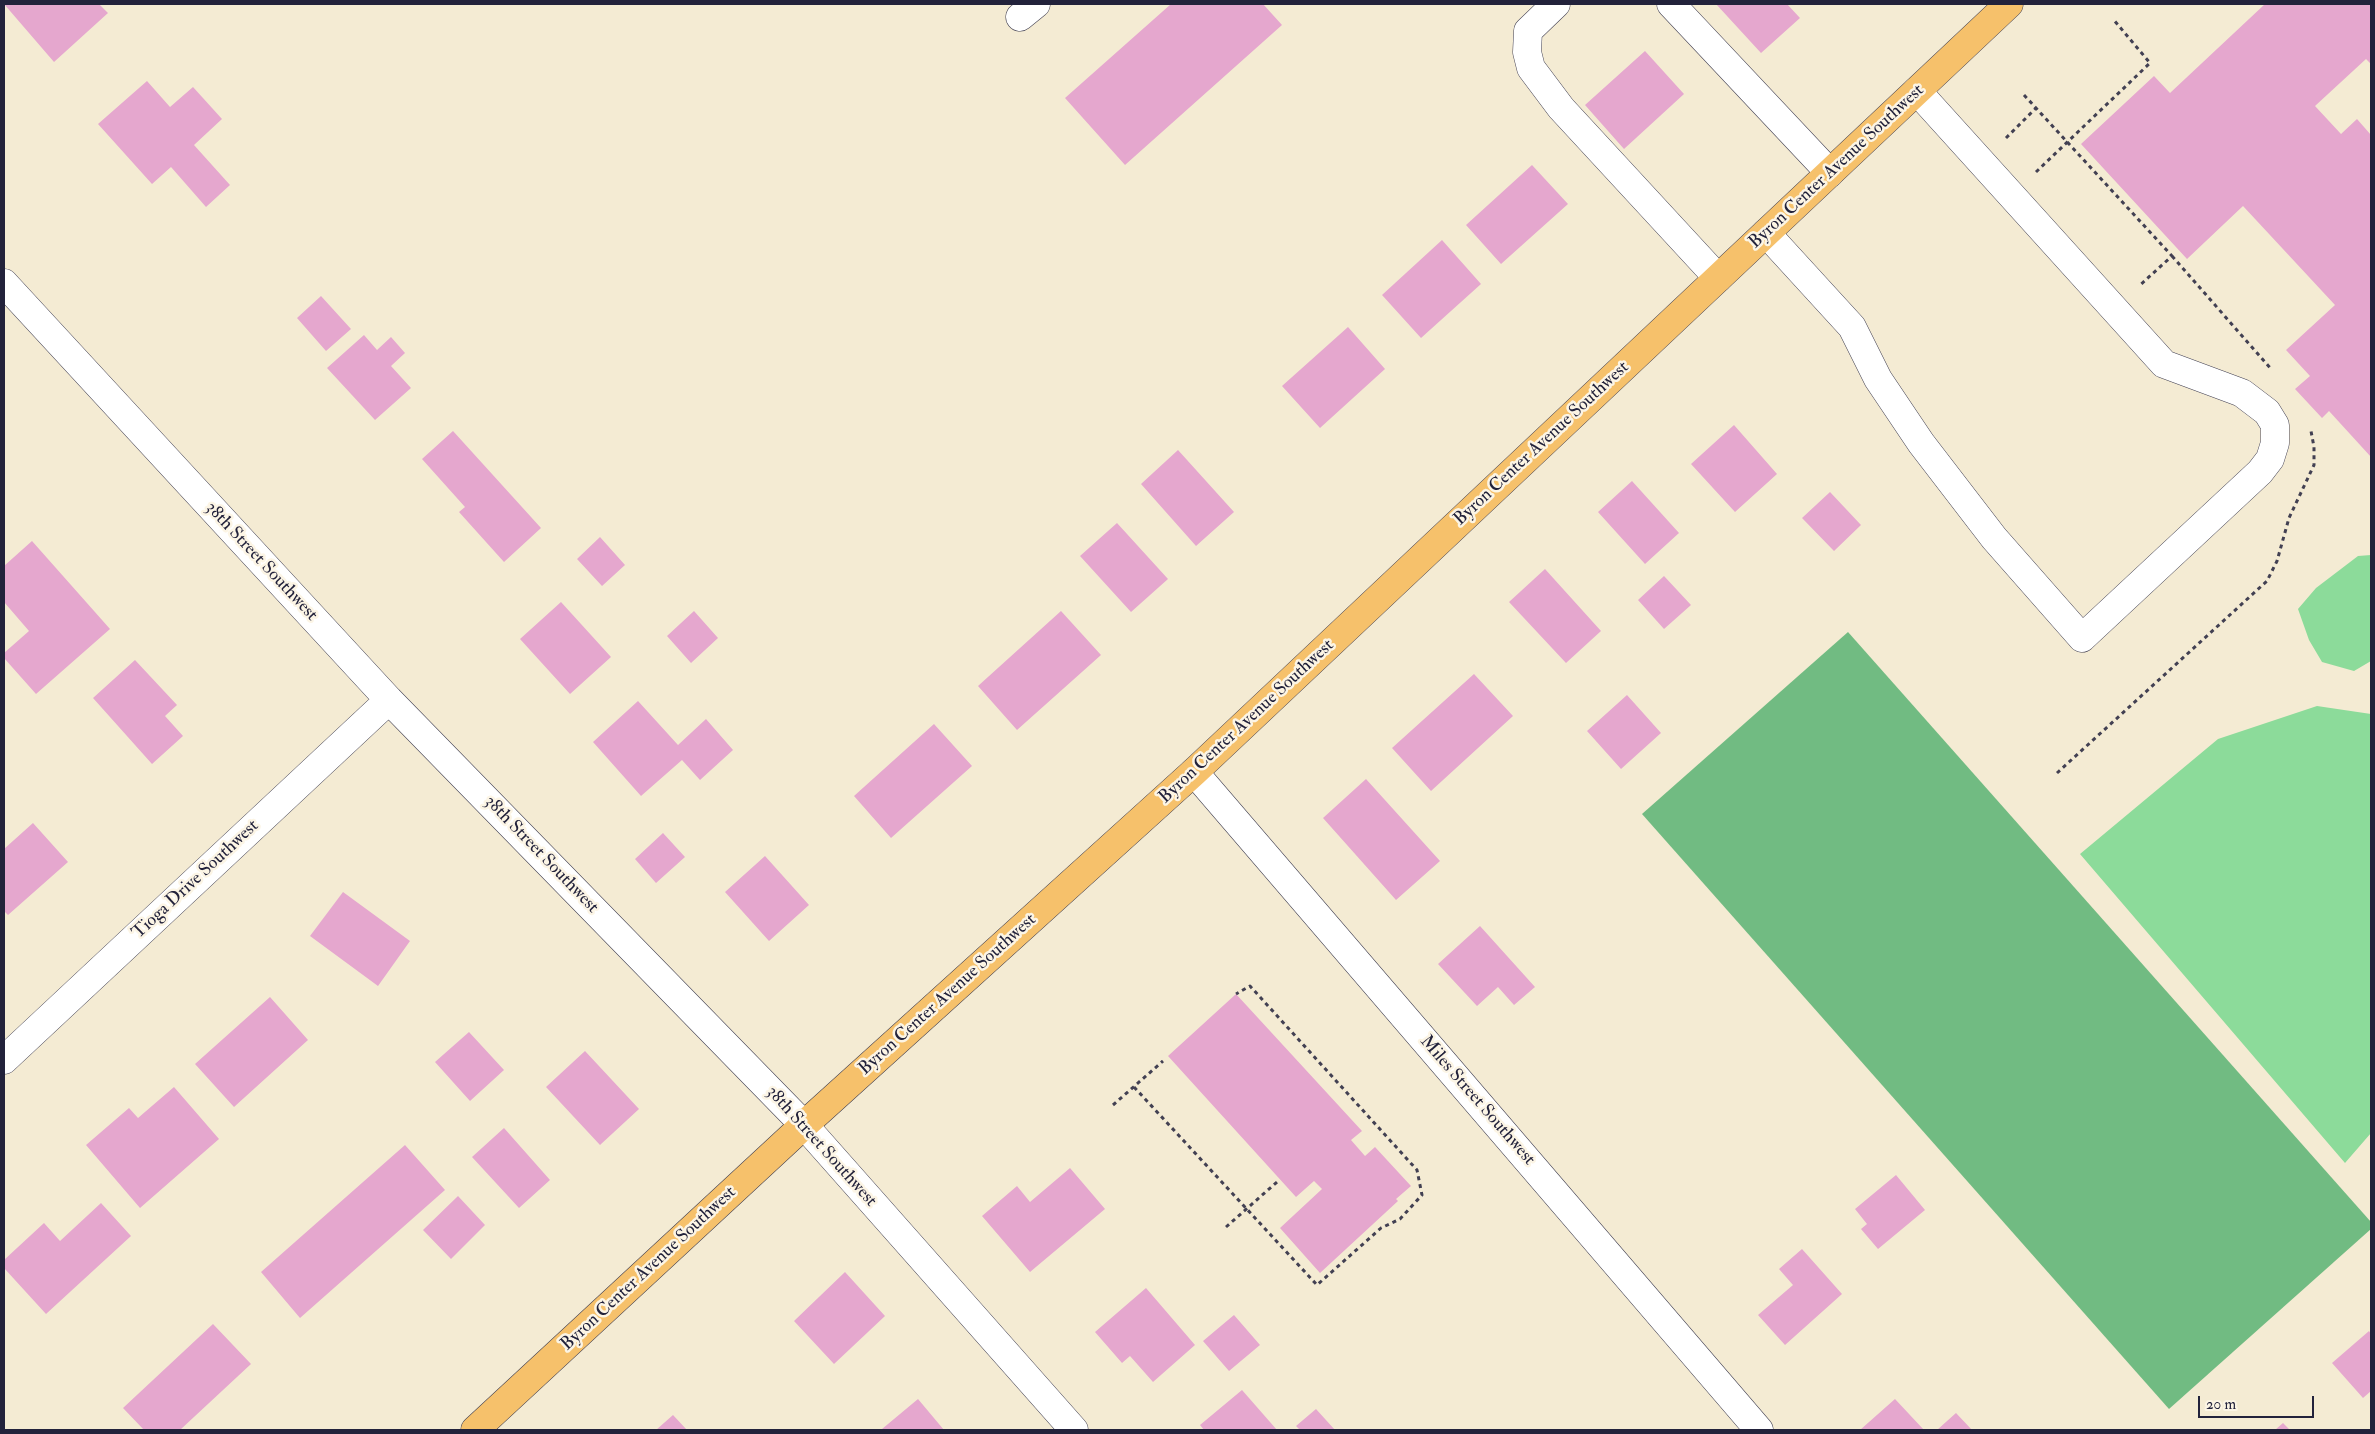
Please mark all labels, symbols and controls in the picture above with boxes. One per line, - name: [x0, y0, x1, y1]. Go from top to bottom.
- street label: Byron Center Avenue Southwest: [1745, 80, 1929, 254]
- street label: Byron Center Avenue Southwest: [1450, 357, 1634, 531]
- street label: 38th Street Southwest: [200, 498, 322, 626]
- street label: Byron Center Avenue Southwest: [1155, 635, 1339, 809]
- street label: 38th Street Southwest: [479, 792, 603, 918]
- street label: Tioga Drive Southwest: [128, 816, 264, 944]
- street label: Byron Center Avenue Southwest: [855, 910, 1041, 1080]
- street label: Miles Street Southwest: [1415, 1032, 1539, 1170]
- street label: 38th Street Southwest: [761, 1082, 881, 1212]
- street label: Byron Center Avenue Southwest: [557, 1182, 741, 1356]
- scale bar: [2200, 1386, 2316, 1418]
- text: 20 m: [2206, 1395, 2236, 1414]

